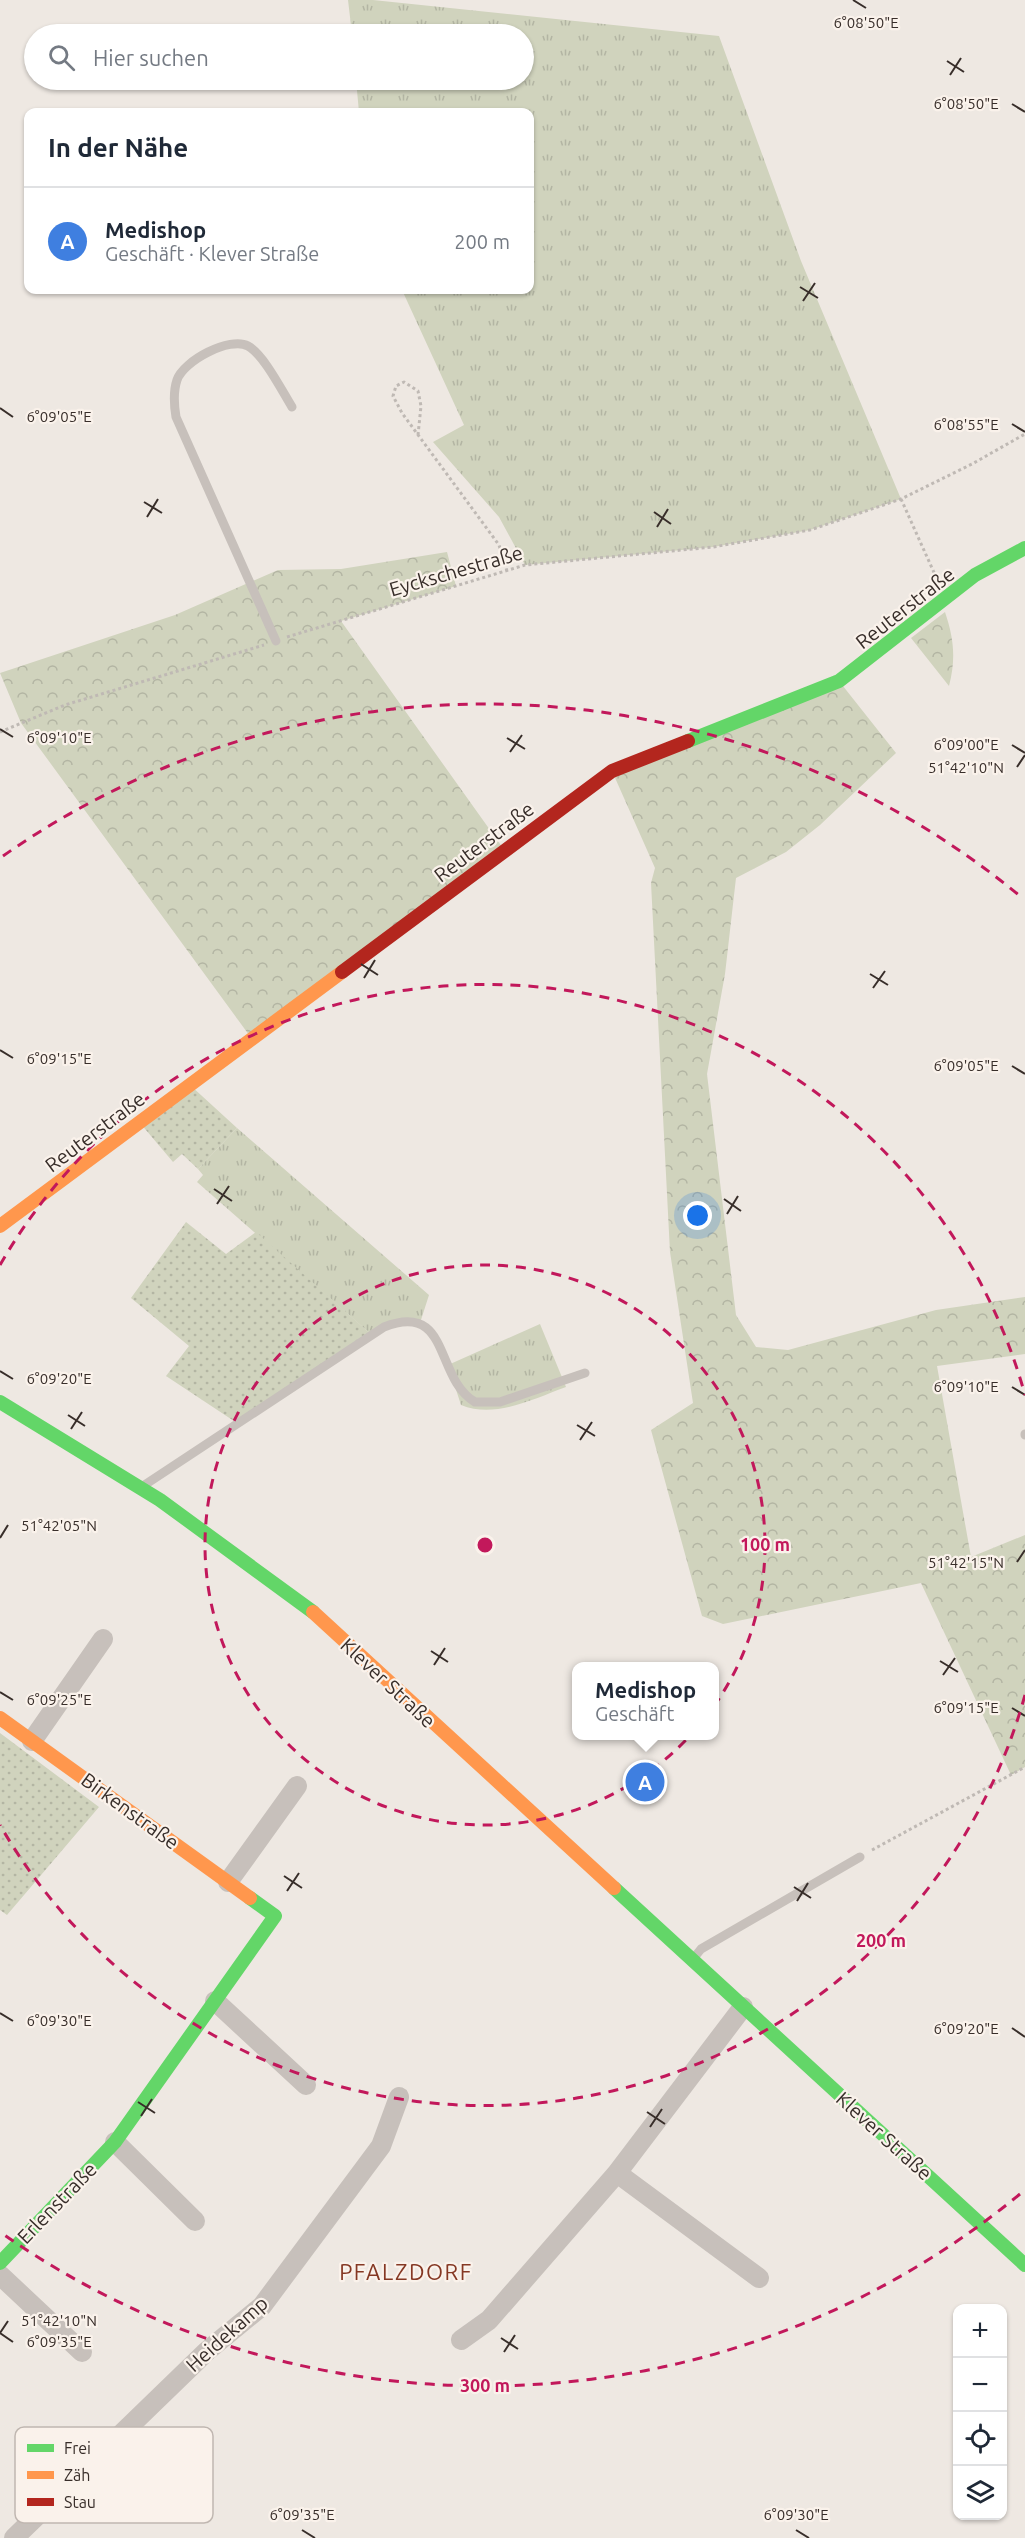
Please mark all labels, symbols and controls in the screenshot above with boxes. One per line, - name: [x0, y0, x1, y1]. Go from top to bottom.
- text: 6°08'50"E: [833, 14, 899, 31]
- search box: [24, 24, 534, 90]
- icon: search: [45, 41, 78, 74]
- text: Hier suchen: [93, 45, 209, 70]
- text: 6°08'50"E: [933, 95, 999, 112]
- text: In der Nähe: [48, 133, 188, 162]
- text: Medishop: [105, 217, 206, 242]
- text: A: [60, 230, 75, 253]
- text: 200 m: [454, 230, 510, 253]
- text: Geschäft · Klever Straße: [105, 242, 319, 265]
- text: 6°09'05"E: [26, 408, 92, 425]
- text: 6°08'55"E: [933, 416, 999, 433]
- street label: Eyckschestraße: [386, 540, 525, 601]
- street label: Reuterstraße: [851, 562, 959, 653]
- text: 6°09'10"E: [26, 729, 92, 746]
- text: 6°09'00"E: [933, 736, 999, 753]
- text: 51°42'10"N: [928, 759, 1004, 776]
- street label: Reuterstraße: [429, 797, 538, 887]
- text: 6°09'15"E: [26, 1050, 92, 1067]
- text: 6°09'05"E: [933, 1057, 999, 1074]
- street label: Reuterstraße: [40, 1087, 149, 1177]
- your location: [683, 1201, 712, 1230]
- text: 6°09'20"E: [26, 1370, 92, 1387]
- text: 6°09'10"E: [933, 1378, 999, 1395]
- text: 51°42'05"N: [21, 1517, 97, 1534]
- text: 100 m: [740, 1534, 790, 1554]
- centre of rings: [475, 1535, 495, 1555]
- text: 51°42'15"N: [928, 1554, 1004, 1571]
- street label: Klever Straße: [336, 1633, 440, 1732]
- popup: [572, 1662, 719, 1740]
- text: Medishop: [595, 1677, 696, 1702]
- text: 6°09'25"E: [26, 1691, 92, 1708]
- text: 6°09'15"E: [933, 1699, 999, 1716]
- text: Geschäft: [595, 1702, 674, 1725]
- pin: A: [626, 1760, 664, 1804]
- street label: Birkenstraße: [77, 1768, 184, 1854]
- text: 200 m: [856, 1930, 906, 1950]
- text: 6°09'30"E: [26, 2012, 92, 2029]
- text: 6°09'20"E: [933, 2020, 999, 2037]
- street label: Klever Straße: [832, 2087, 937, 2185]
- street label: Erlenstraße: [12, 2157, 101, 2248]
- district label: PFALZDORF: [339, 2259, 473, 2284]
- street label: Heidekamp: [181, 2291, 272, 2376]
- map controls: [953, 2304, 1007, 2520]
- button: +: [953, 2304, 1007, 2358]
- text: 51°42'10"N: [21, 2312, 97, 2329]
- text: 6°09'35"E: [26, 2333, 92, 2350]
- button: −: [953, 2358, 1007, 2412]
- text: 300 m: [460, 2375, 510, 2395]
- button: locate: [953, 2412, 1007, 2466]
- legend: [15, 2427, 213, 2523]
- text: Frei: [64, 2439, 91, 2457]
- text: Zäh: [64, 2466, 90, 2484]
- button: layers: [953, 2466, 1007, 2520]
- text: Stau: [64, 2493, 96, 2511]
- text: 6°09'35"E: [269, 2506, 335, 2523]
- text: 6°09'30"E: [763, 2506, 829, 2523]

